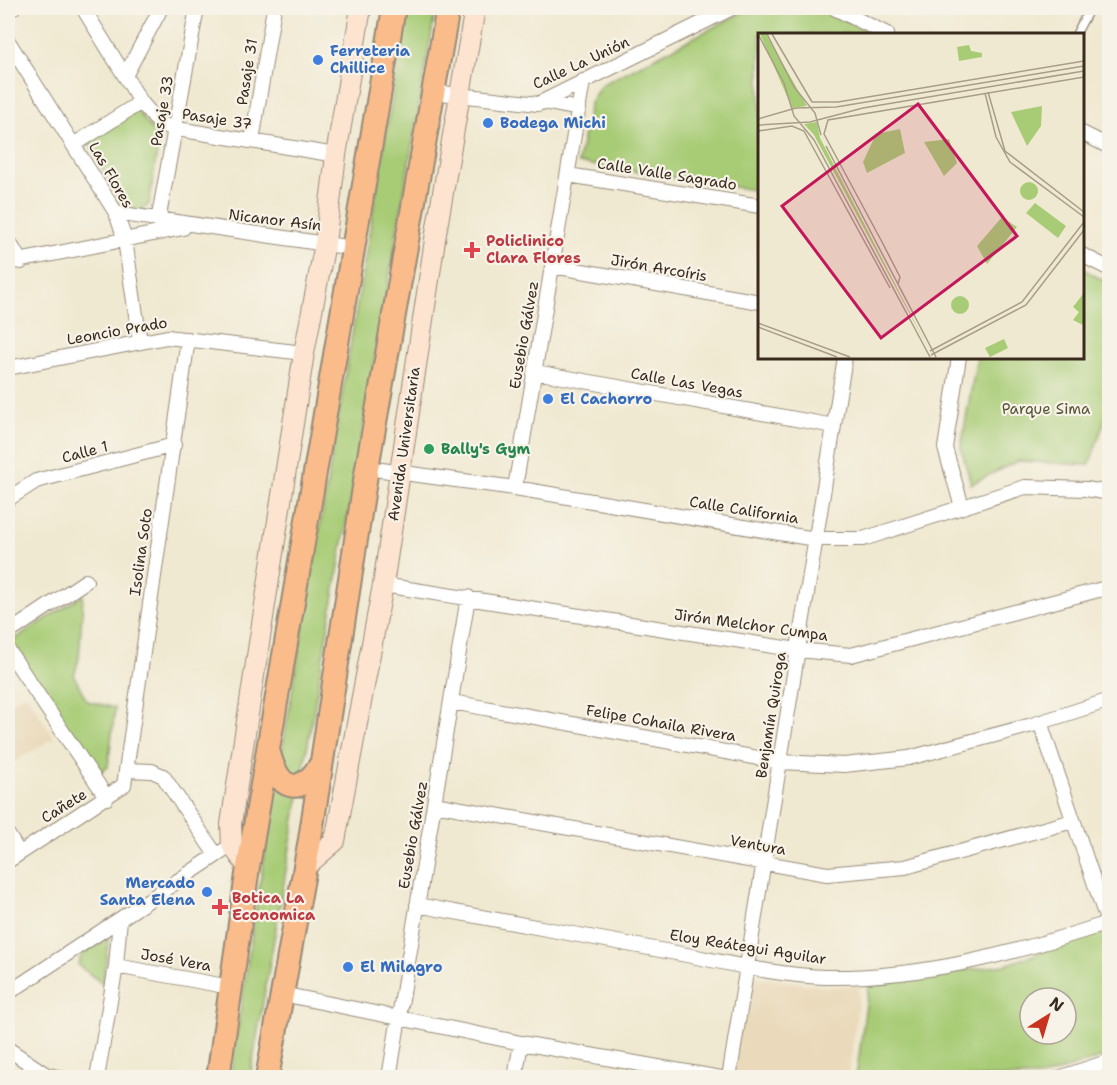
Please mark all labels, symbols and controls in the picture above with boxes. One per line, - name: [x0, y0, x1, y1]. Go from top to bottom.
- street label: Calle La Unión: [529, 32, 633, 94]
- inset map: [758, 33, 1084, 358]
- street label: Pasaje 31: [232, 37, 262, 107]
- place label: Ferreteria Chillice: [330, 41, 411, 78]
- marker: Ferreteria Chillice: [311, 53, 325, 67]
- street label: Pasaje 33: [146, 74, 178, 148]
- street label: Pasaje 37: [180, 104, 254, 134]
- place label: Bodega Michi: [500, 113, 606, 133]
- marker: Bodega Michi: [481, 116, 495, 130]
- street label: Las Flores: [84, 138, 138, 212]
- street label: Calle Valle Sagrado: [596, 153, 738, 195]
- street label: Nicanor Asín: [227, 204, 323, 236]
- place label: Policlinico Clara Flores: [486, 231, 581, 268]
- marker: Policlinico Clara Flores: [463, 241, 481, 259]
- street label: Jirón Arcoíris: [609, 250, 709, 286]
- street label: Eusebio Gálvez: [505, 279, 543, 391]
- street label: Leoncio Prado: [65, 312, 169, 350]
- street label: Calle Las Vegas: [629, 363, 745, 403]
- street label: Avenida Universitaria: [383, 365, 425, 523]
- place label: El Cachorro: [560, 389, 653, 409]
- marker: El Cachorro: [541, 392, 555, 406]
- park label: Parque Sima: [1002, 399, 1091, 419]
- street label: Calle 1: [60, 436, 110, 468]
- place label: Bally's Gym: [441, 439, 530, 459]
- marker: Bally's Gym: [422, 442, 436, 456]
- street label: Calle California: [688, 491, 801, 529]
- street label: Isolina Soto: [125, 507, 157, 597]
- street label: Jirón Melchor Cumpa: [673, 604, 830, 646]
- street label: Benjamín Quiroga: [751, 650, 791, 780]
- street label: Felipe Cohaila Rivera: [584, 700, 738, 746]
- street label: Eusebio Gálvez: [394, 779, 432, 891]
- street label: Cañete: [37, 784, 91, 828]
- street label: Ventura: [728, 830, 788, 860]
- place label: Mercado Santa Elena: [100, 873, 196, 910]
- marker: Mercado Santa Elena: [200, 885, 214, 899]
- place label: Botica La Economica: [232, 888, 316, 925]
- marker: Botica La Economica: [213, 900, 227, 914]
- street label: Eloy Reátegui Aguilar: [668, 925, 828, 969]
- street label: José Vera: [139, 944, 213, 976]
- place label: El Milagro: [360, 957, 443, 977]
- marker: El Milagro: [341, 960, 355, 974]
- north arrow: [1018, 986, 1078, 1046]
- text: N: [1045, 992, 1068, 1017]

